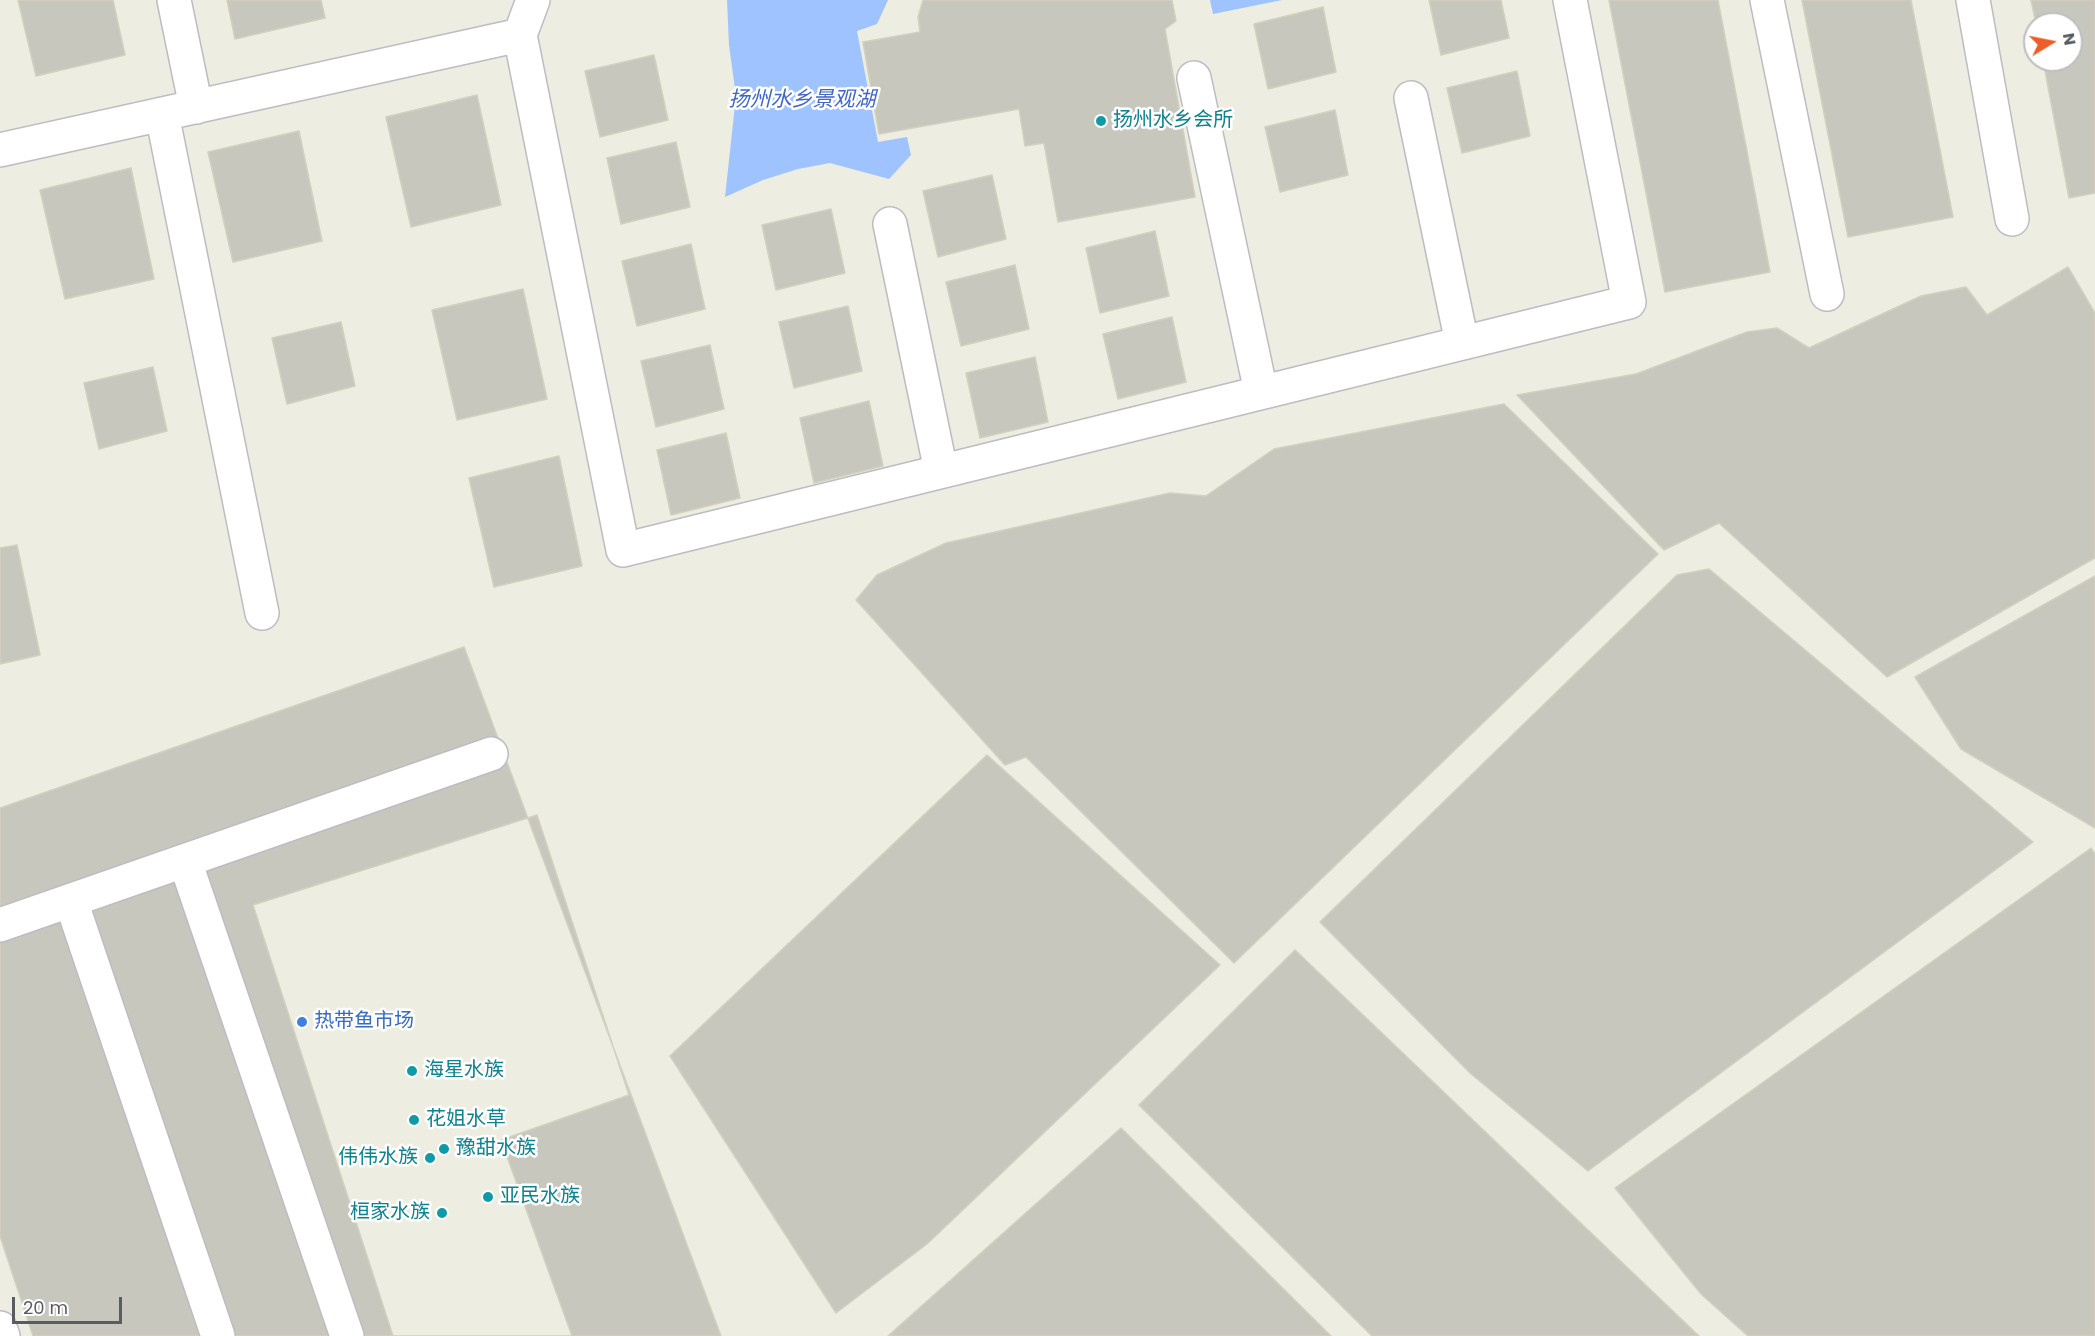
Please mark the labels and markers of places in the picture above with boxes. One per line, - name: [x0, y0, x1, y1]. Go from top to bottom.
- place label: 扬州水乡会所: [1113, 109, 1233, 133]
- marker: 扬州水乡会所: [1094, 114, 1108, 128]
- place label: 热带鱼市场: [314, 1010, 414, 1034]
- marker: 热带鱼市场: [295, 1015, 309, 1029]
- place label: 海星水族: [424, 1059, 504, 1083]
- marker: 海星水族: [405, 1064, 419, 1078]
- place label: 花姐水草: [426, 1108, 506, 1132]
- marker: 花姐水草: [407, 1113, 421, 1127]
- place label: 豫甜水族: [456, 1137, 536, 1161]
- marker: 豫甜水族: [437, 1142, 451, 1156]
- place label: 伟伟水族: [338, 1146, 418, 1170]
- marker: 伟伟水族: [423, 1151, 437, 1165]
- place label: 亚民水族: [500, 1185, 580, 1209]
- marker: 亚民水族: [481, 1190, 495, 1204]
- place label: 桓家水族: [350, 1201, 430, 1225]
- marker: 桓家水族: [435, 1206, 449, 1220]

